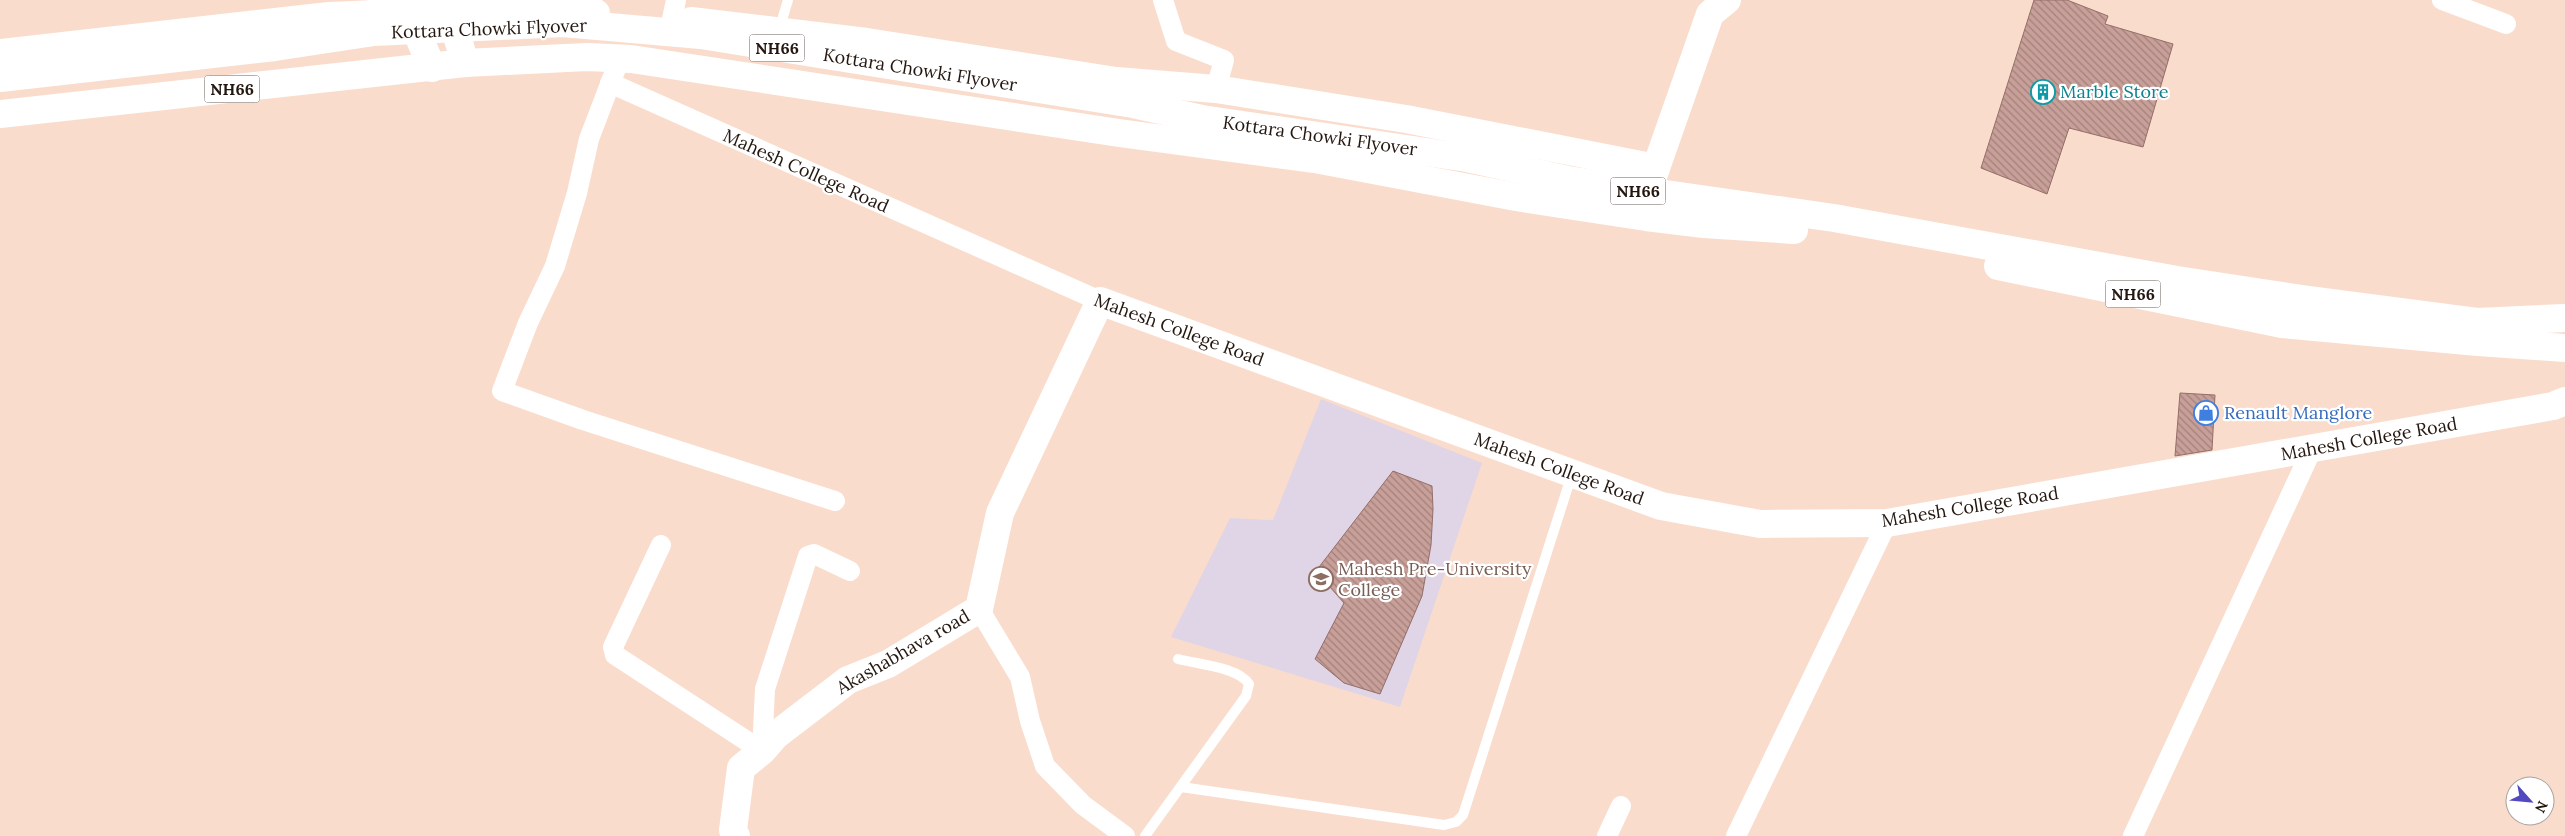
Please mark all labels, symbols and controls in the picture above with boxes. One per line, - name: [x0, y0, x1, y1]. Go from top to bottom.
- street label: Kottara Chowki Flyover: [391, 14, 588, 43]
- road number: NH66: [750, 34, 804, 62]
- street label: Kottara Chowki Flyover: [821, 43, 1019, 96]
- road number: NH66: [204, 76, 260, 102]
- building icon: Marble Store: [2030, 79, 2056, 105]
- place label: Marble Store: [2060, 80, 2169, 103]
- street label: Kottara Chowki Flyover: [1221, 110, 1419, 161]
- street label: Mahesh College Road: [720, 124, 893, 218]
- road number: NH66: [1610, 178, 1666, 205]
- road number: NH66: [2106, 280, 2160, 308]
- street label: Mahesh College Road: [1091, 288, 1267, 371]
- shop icon: Renault Manglore: [2193, 400, 2219, 426]
- place label: Renault Manglore: [2224, 401, 2373, 424]
- street label: Mahesh College Road: [2279, 412, 2459, 465]
- street label: Mahesh College Road: [1471, 427, 1647, 510]
- street label: Mahesh College Road: [1880, 481, 2060, 532]
- place label: Mahesh Pre-University College: [1338, 557, 1532, 601]
- school or university icon: Mahesh Pre-University College: [1308, 566, 1334, 592]
- street label: Akashabhava road: [831, 604, 974, 700]
- north arrow: [2505, 776, 2555, 826]
- text: N: [2531, 798, 2552, 816]

